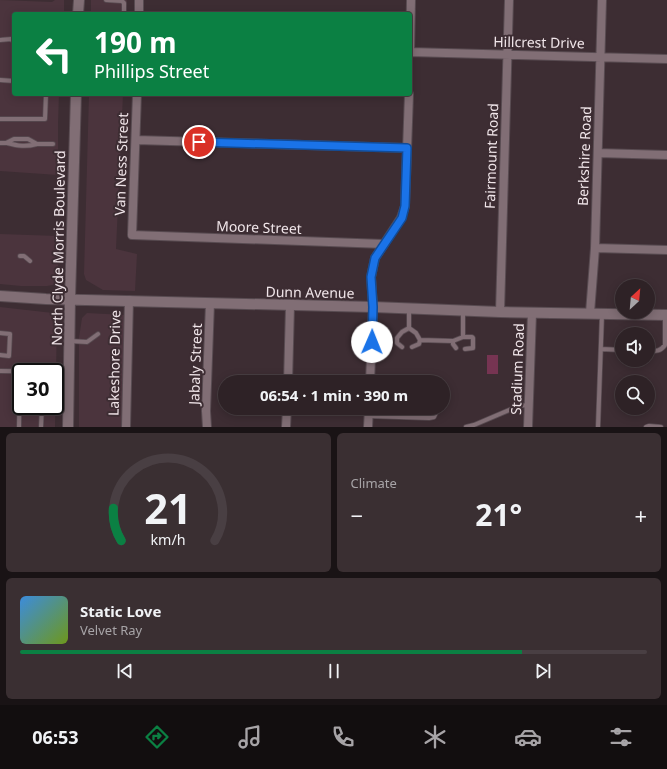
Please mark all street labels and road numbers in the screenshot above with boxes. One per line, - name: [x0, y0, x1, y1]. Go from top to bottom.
- street label: Hillcrest Drive: [493, 32, 585, 52]
- street label: Fairmount Road: [480, 103, 502, 209]
- street label: Berkshire Road: [573, 106, 595, 206]
- street label: Van Ness Street: [110, 112, 132, 216]
- street label: North Clyde Morris Boulevard: [47, 150, 69, 346]
- street label: Moore Street: [216, 216, 302, 238]
- street label: Dunn Avenue: [265, 282, 355, 302]
- street label: Lakeshore Drive: [104, 310, 124, 416]
- street label: Jabaly Street: [184, 323, 206, 407]
- street label: Stadium Road: [506, 323, 528, 415]

